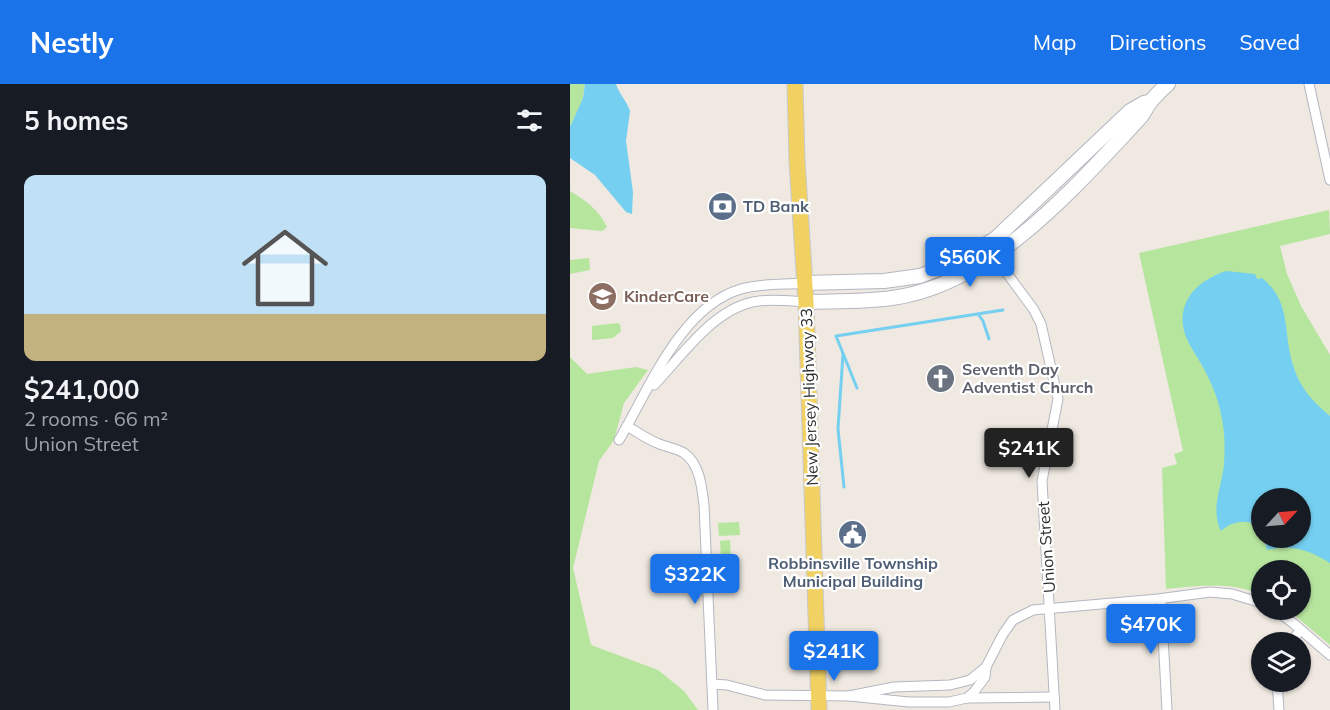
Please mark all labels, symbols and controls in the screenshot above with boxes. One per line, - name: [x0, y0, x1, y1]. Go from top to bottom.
- text: Nestly: [30, 25, 114, 60]
- text: Map: [1033, 29, 1076, 55]
- text: Directions: [1109, 29, 1206, 55]
- text: Saved: [1239, 29, 1300, 55]
- text: 5 homes: [24, 104, 128, 137]
- icon: filters: [513, 104, 546, 137]
- bank icon: TD Bank: [706, 190, 738, 222]
- place label: TD Bank: [743, 196, 810, 216]
- icon: home: [231, 214, 339, 322]
- pin: $560K: [928, 237, 1012, 288]
- text: $560K: [939, 244, 1001, 269]
- school or university icon: KinderCare: [587, 280, 619, 312]
- place label: KinderCare: [624, 286, 709, 306]
- street label: New Jersey Highway 33: [796, 308, 822, 486]
- place label: Seventh Day Adventist Church: [962, 359, 1093, 397]
- church icon: Seventh Day Adventist Church: [925, 362, 957, 394]
- text: $241,000: [24, 373, 140, 406]
- text: 2 rooms · 66 m²: [24, 406, 168, 431]
- pin: $241K: [987, 428, 1071, 479]
- text: Union Street: [24, 431, 139, 456]
- text: $241K: [998, 435, 1060, 460]
- north arrow: [1251, 488, 1311, 548]
- map controls: [1251, 488, 1311, 692]
- street label: Union Street: [1033, 500, 1059, 593]
- public building icon: Robbinsville Township Municipal Building: [837, 519, 869, 551]
- place label: Robbinsville Township Municipal Building: [768, 553, 938, 591]
- pin: $322K: [653, 554, 737, 605]
- button: locate: [1251, 560, 1311, 620]
- text: $322K: [664, 561, 726, 586]
- pin: $470K: [1109, 604, 1193, 655]
- text: $470K: [1120, 611, 1182, 636]
- pin: $241K: [792, 631, 876, 682]
- button: layers: [1251, 632, 1311, 692]
- text: $241K: [803, 638, 865, 663]

